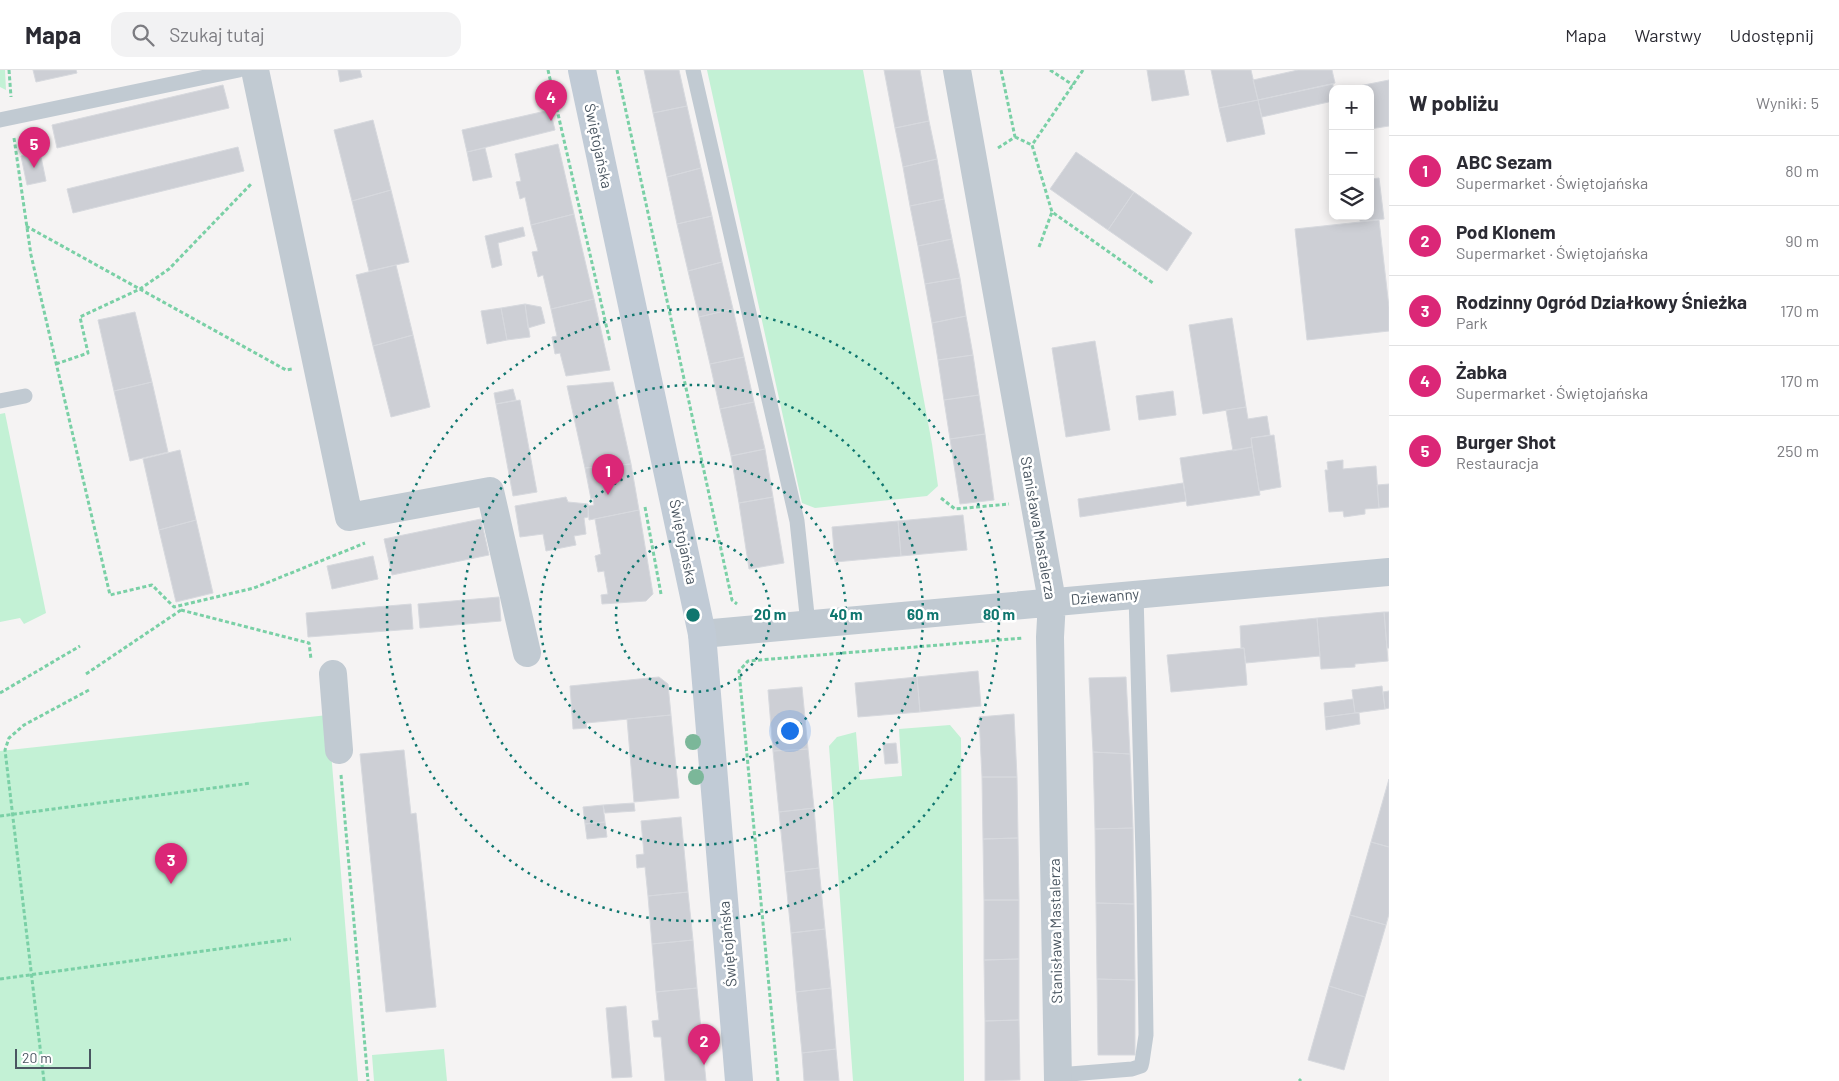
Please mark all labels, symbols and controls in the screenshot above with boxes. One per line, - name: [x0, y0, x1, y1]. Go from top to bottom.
- search box: [111, 12, 461, 57]
- text: Mapa: [25, 20, 81, 49]
- icon: search: [129, 21, 157, 49]
- text: Szukaj tutaj: [169, 23, 265, 46]
- text: Mapa: [1565, 24, 1606, 46]
- text: Warstwy: [1634, 24, 1702, 46]
- text: Udostępnij: [1730, 24, 1814, 46]
- pin: 4: [535, 80, 567, 121]
- map controls: [1329, 85, 1374, 220]
- button: +: [1329, 85, 1374, 130]
- text: W pobliżu: [1409, 90, 1499, 115]
- text: Wyniki: 5: [1756, 93, 1819, 112]
- street label: Świętojańska: [581, 102, 617, 190]
- pin: 5: [18, 127, 50, 168]
- button: −: [1329, 130, 1374, 175]
- text: ABC Sezam: [1456, 150, 1552, 173]
- text: 1: [1422, 161, 1428, 180]
- text: 80 m: [1785, 161, 1819, 180]
- text: Supermarket · Świętojańska: [1456, 173, 1648, 192]
- button: layers: [1329, 175, 1374, 220]
- text: Pod Klonem: [1456, 220, 1556, 243]
- text: 2: [1421, 231, 1429, 250]
- text: 90 m: [1785, 231, 1819, 250]
- text: Supermarket · Świętojańska: [1456, 243, 1648, 262]
- text: Rodzinny Ogród Działkowy Śnieżka: [1456, 290, 1747, 313]
- text: 3: [1421, 301, 1429, 320]
- text: 170 m: [1780, 301, 1819, 320]
- text: Park: [1456, 313, 1487, 332]
- text: Żabka: [1456, 360, 1507, 383]
- text: 4: [1420, 371, 1430, 390]
- text: 170 m: [1780, 371, 1819, 390]
- text: Supermarket · Świętojańska: [1456, 383, 1648, 402]
- text: Burger Shot: [1456, 430, 1556, 453]
- text: 5: [1421, 441, 1429, 460]
- text: 250 m: [1777, 441, 1819, 460]
- text: Restauracja: [1456, 453, 1539, 472]
- pin: 1: [592, 454, 624, 495]
- street label: Stanisława Mastalerza: [1018, 455, 1060, 601]
- street label: Świętojańska: [666, 498, 702, 586]
- street label: Dziewanny: [1070, 584, 1140, 608]
- text: 20 m: [754, 605, 786, 623]
- text: 40 m: [829, 605, 863, 623]
- text: 60 m: [907, 605, 939, 623]
- text: 80 m: [983, 605, 1015, 623]
- centre of rings: [684, 606, 702, 624]
- your location: [777, 718, 803, 744]
- pin: 3: [155, 843, 187, 884]
- street label: Stanisława Mastalerza: [1045, 858, 1065, 1004]
- street label: Świętojańska: [714, 900, 740, 988]
- pin: 2: [688, 1024, 720, 1065]
- scale bar: [15, 1046, 91, 1069]
- text: 20 m: [22, 1049, 52, 1066]

